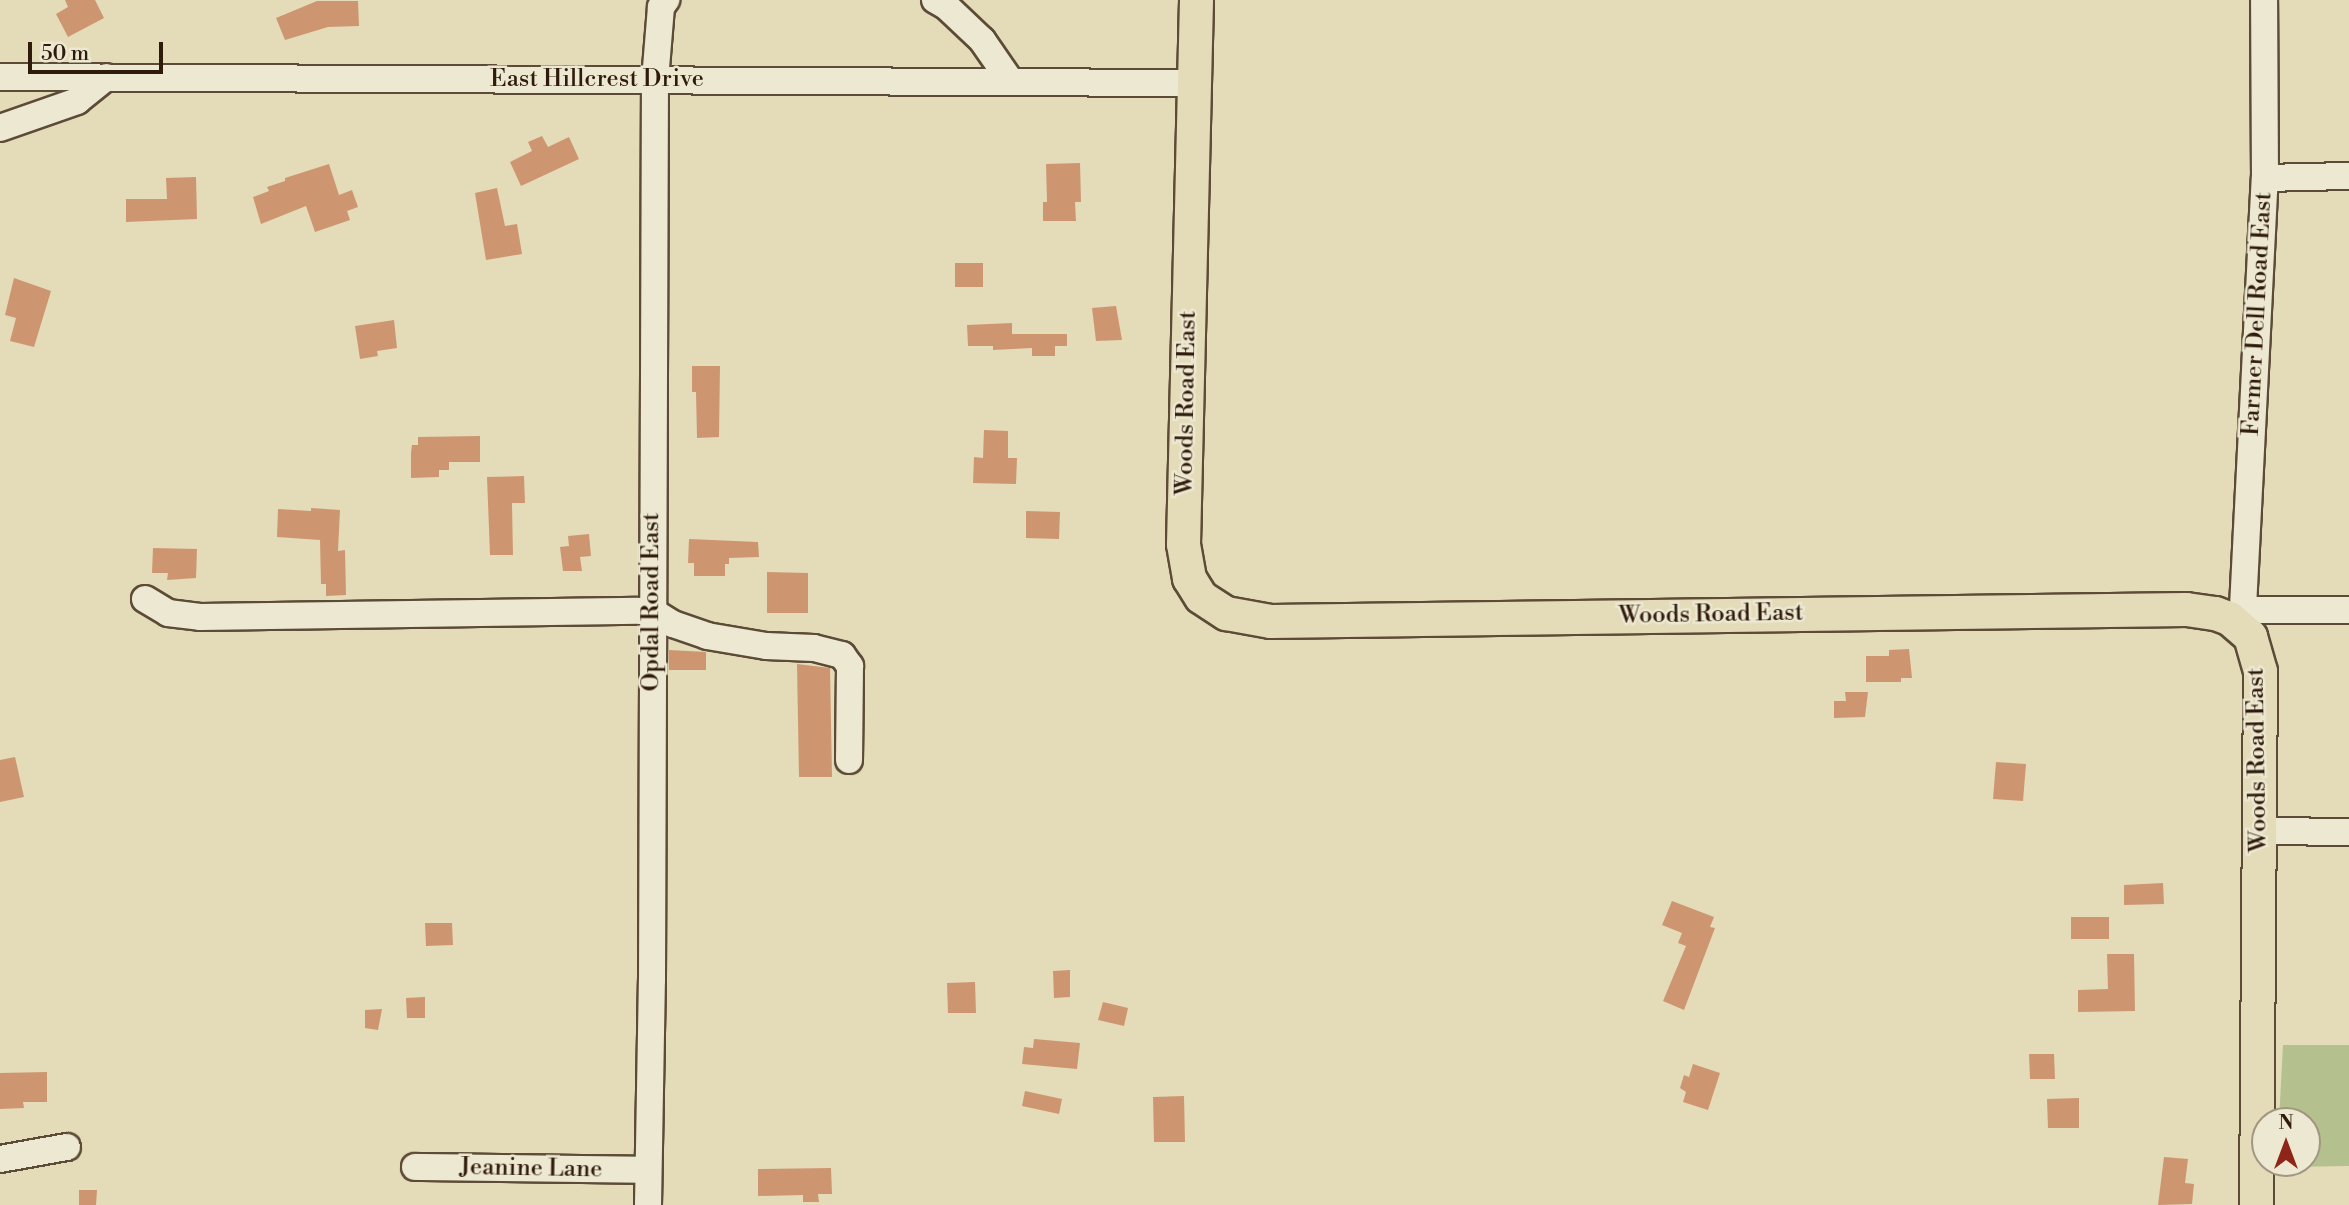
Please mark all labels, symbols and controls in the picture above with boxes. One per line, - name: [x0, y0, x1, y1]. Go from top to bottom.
- scale bar: [32, 28, 166, 72]
- text: 50 m: [41, 41, 89, 67]
- street label: East Hillcrest Drive: [490, 66, 704, 94]
- street label: Farmer Dell Road East: [2237, 191, 2279, 437]
- street label: Woods Road East: [1171, 310, 1203, 496]
- street label: Opdal Road East: [638, 513, 666, 691]
- street label: Woods Road East: [1618, 599, 1804, 631]
- street label: Woods Road East: [2242, 667, 2274, 853]
- north arrow: [2251, 1107, 2321, 1177]
- text: N: [2278, 1111, 2294, 1135]
- street label: Jeanine Lane: [459, 1153, 603, 1185]

